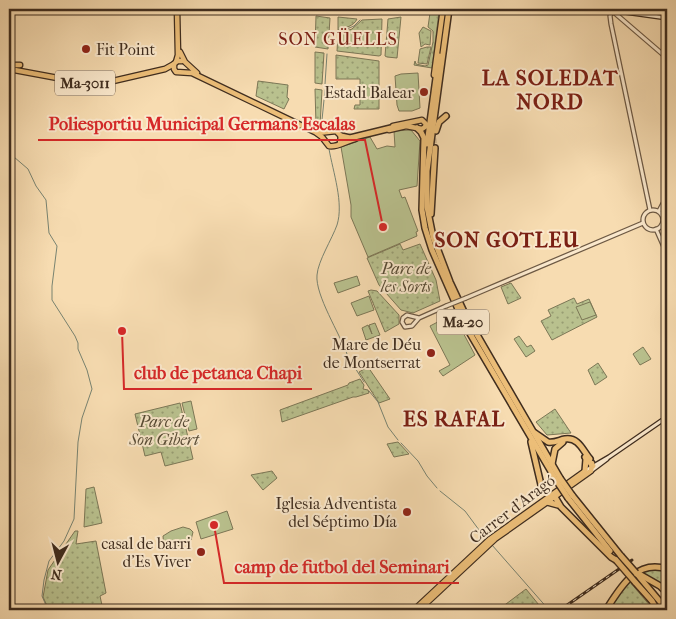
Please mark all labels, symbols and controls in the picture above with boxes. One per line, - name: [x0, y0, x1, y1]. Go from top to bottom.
- district label: SON GÜELLS: [278, 28, 398, 50]
- place label: Fit Point: [96, 40, 156, 59]
- marker: Fit Point: [80, 43, 92, 55]
- district label: LA SOLEDAT NORD: [482, 66, 618, 114]
- road number: Ma-3011: [55, 70, 115, 96]
- place label: Estadi Balear: [324, 83, 414, 102]
- marker: Estadi Balear: [418, 86, 430, 98]
- callout: Poliesportiu Municipal Germans Escalas: [38, 107, 365, 140]
- text: Poliesportiu Municipal Germans Escalas: [49, 114, 356, 135]
- district label: SON GOTLEU: [434, 228, 580, 252]
- park label: Parc de les Sorts: [380, 259, 432, 296]
- road number: Ma-20: [437, 310, 489, 334]
- place label: Mare de Déu de Montserrat: [323, 335, 421, 372]
- marker: Mare de Déu de Montserrat: [425, 347, 437, 359]
- callout: club de petanca Chapi: [124, 356, 312, 389]
- text: club de petanca Chapi: [134, 363, 303, 384]
- district label: ES RAFAL: [403, 407, 505, 431]
- park label: Parc de Son Gibert: [128, 412, 200, 449]
- street label: Carrer d'Aragó: [465, 471, 559, 547]
- place label: Iglesia Adventista del Séptimo Día: [275, 494, 398, 531]
- marker: Iglesia Adventista del Séptimo Día: [401, 506, 413, 518]
- place label: casal de barri d'Es Viver: [101, 534, 191, 571]
- north arrow: [32, 536, 82, 586]
- marker: casal de barri d'Es Viver: [195, 546, 207, 558]
- callout: camp de futbol del Seminari: [224, 550, 459, 583]
- text: camp de futbol del Seminari: [235, 557, 450, 578]
- text: N: [50, 565, 63, 583]

